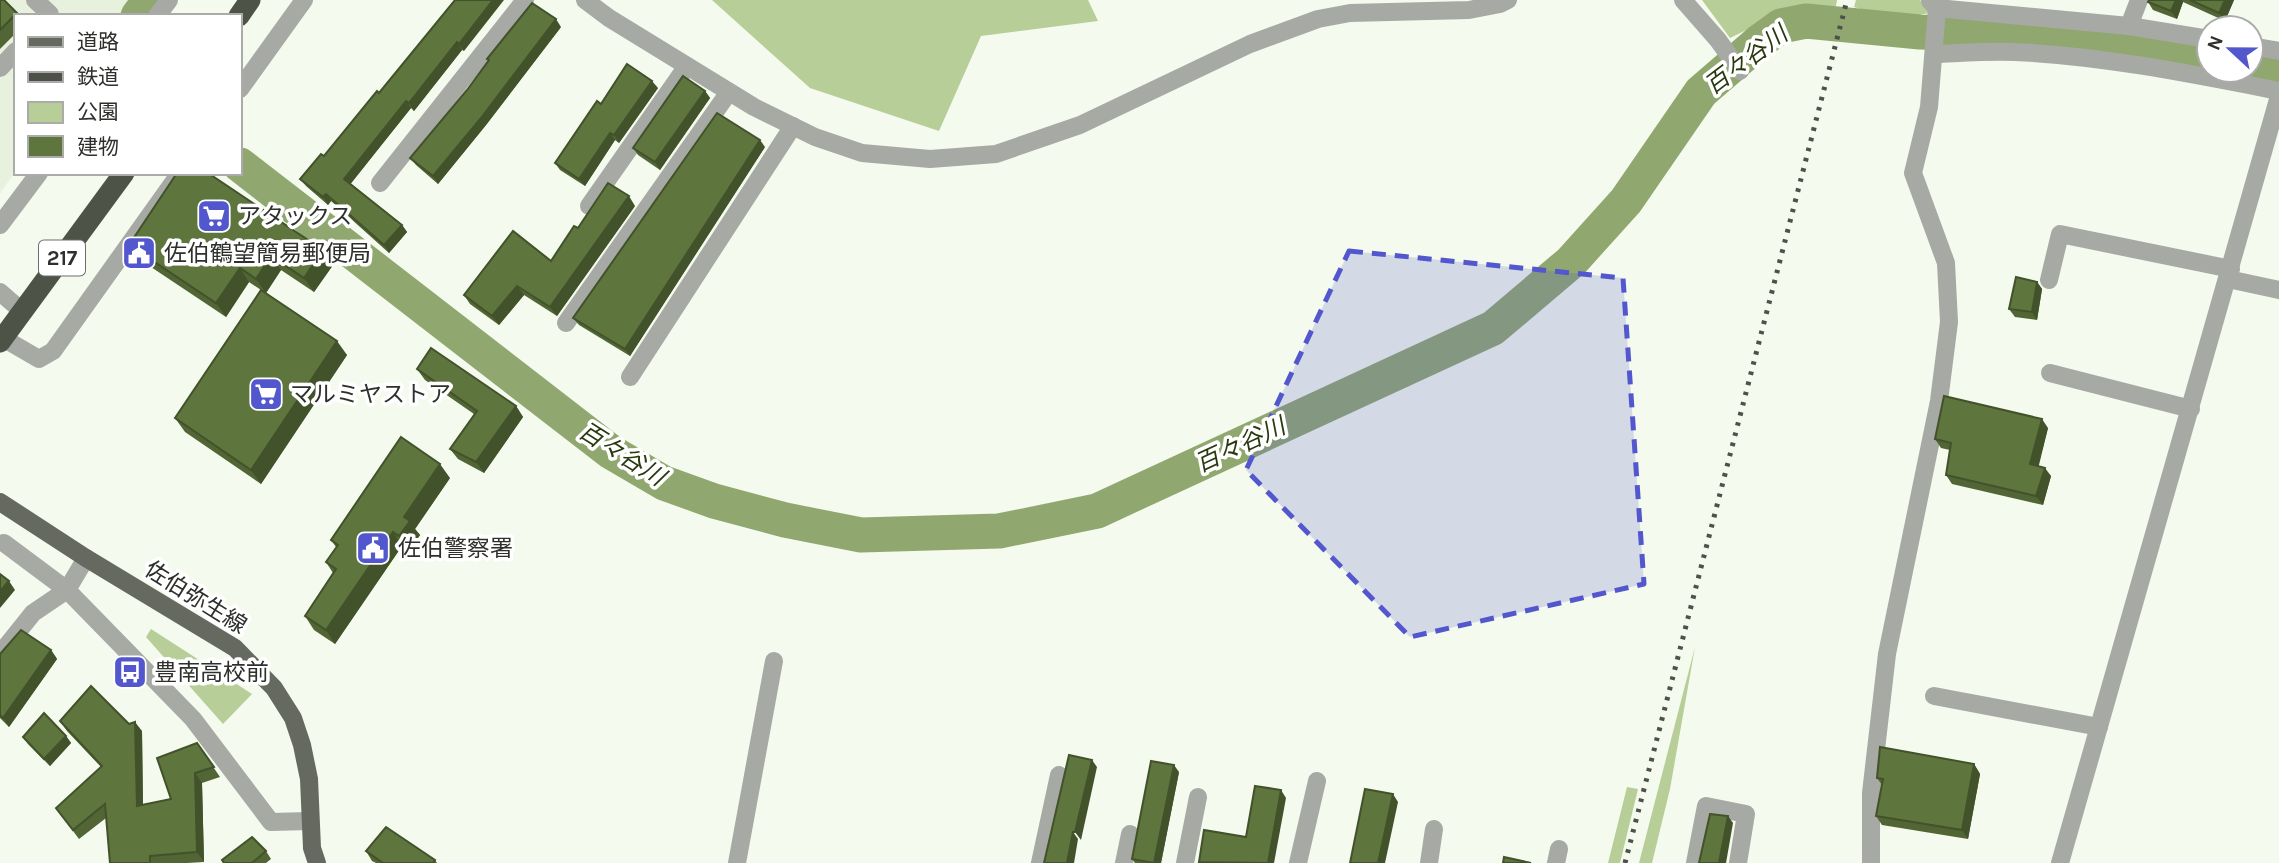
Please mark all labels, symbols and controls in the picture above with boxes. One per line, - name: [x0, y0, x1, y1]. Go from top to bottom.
- legend: [14, 14, 242, 175]
- north arrow: [2195, 14, 2265, 84]
- water label: 百々谷川: [1699, 18, 1795, 100]
- text: 道路: [77, 30, 119, 54]
- text: N: [2202, 33, 2228, 53]
- text: 鉄道: [77, 65, 119, 89]
- text: 公園: [77, 100, 119, 124]
- text: 建物: [77, 135, 119, 159]
- supermarket icon: アタックス: [195, 197, 233, 235]
- place label: アタックス: [238, 203, 352, 230]
- public building icon: 佐伯鶴望簡易郵便局: [120, 234, 158, 272]
- road number: 217: [39, 240, 85, 276]
- place label: 佐伯鶴望簡易郵便局: [164, 240, 371, 267]
- supermarket icon: マルミヤストア: [247, 375, 285, 413]
- place label: マルミヤストア: [290, 381, 451, 408]
- water label: 百々谷川: [1191, 411, 1292, 478]
- water label: 百々谷川: [574, 417, 673, 493]
- public building icon: 佐伯警察署: [354, 529, 392, 567]
- place label: 佐伯警察署: [398, 535, 513, 562]
- street label: 佐伯弥生線: [140, 556, 252, 639]
- bus stop icon: 豊南高校前: [111, 653, 149, 691]
- place label: 豊南高校前: [154, 659, 269, 686]

